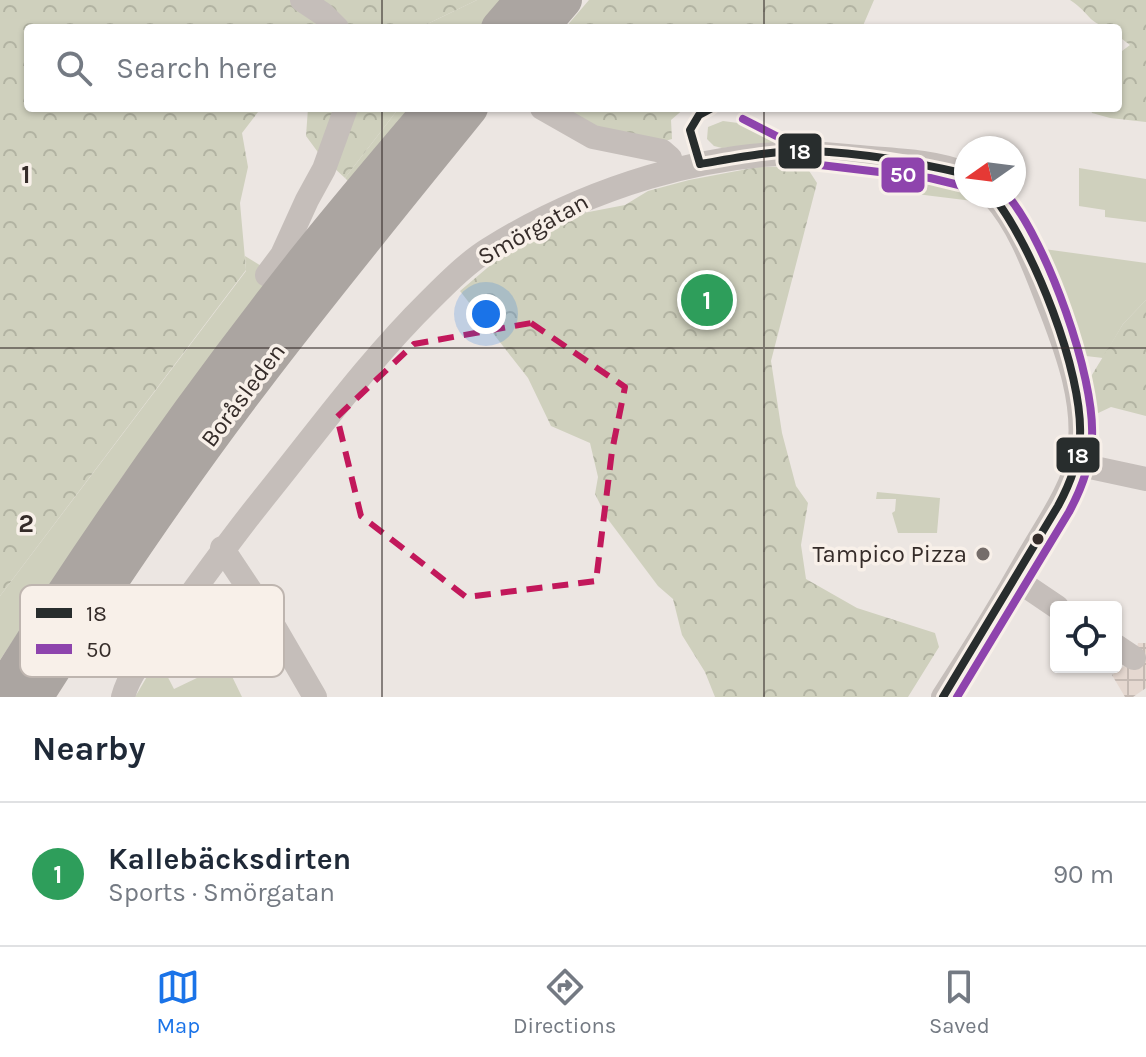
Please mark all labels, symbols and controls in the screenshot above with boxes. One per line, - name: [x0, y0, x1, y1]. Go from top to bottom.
- search box: [24, 24, 1122, 112]
- icon: search: [52, 46, 96, 90]
- text: Search here: [116, 50, 277, 86]
- line badge: 18: [777, 132, 823, 170]
- north arrow: [954, 136, 1026, 208]
- text: 18: [789, 139, 811, 165]
- line badge: 50: [880, 156, 926, 194]
- text: 1: [21, 159, 31, 190]
- text: 50: [890, 162, 916, 188]
- street label: Smörgatan: [473, 187, 593, 271]
- pin: 1: [681, 270, 733, 330]
- your location: [466, 294, 506, 334]
- street label: Boråsleden: [195, 338, 291, 452]
- line badge: 18: [1055, 436, 1101, 474]
- text: 18: [1067, 443, 1089, 469]
- text: 2: [18, 508, 34, 539]
- unlabelled marker: [1030, 531, 1046, 547]
- place label: Tampico Pizza: [813, 540, 967, 568]
- marker: Tampico Pizza: [974, 545, 992, 563]
- legend: [20, 585, 284, 677]
- text: 18: [86, 601, 107, 627]
- map controls: [1050, 601, 1122, 673]
- button: locate: [1050, 601, 1122, 673]
- text: 50: [86, 637, 111, 663]
- text: Nearby: [32, 729, 146, 769]
- text: Kallebäcksdirten: [108, 841, 351, 877]
- text: 1: [53, 859, 63, 890]
- text: 90 m: [1053, 859, 1114, 890]
- text: Sports · Smörgatan: [108, 877, 335, 908]
- tab: Map: [156, 965, 200, 1039]
- tab: Directions: [513, 965, 616, 1039]
- tab: Saved: [929, 965, 990, 1039]

